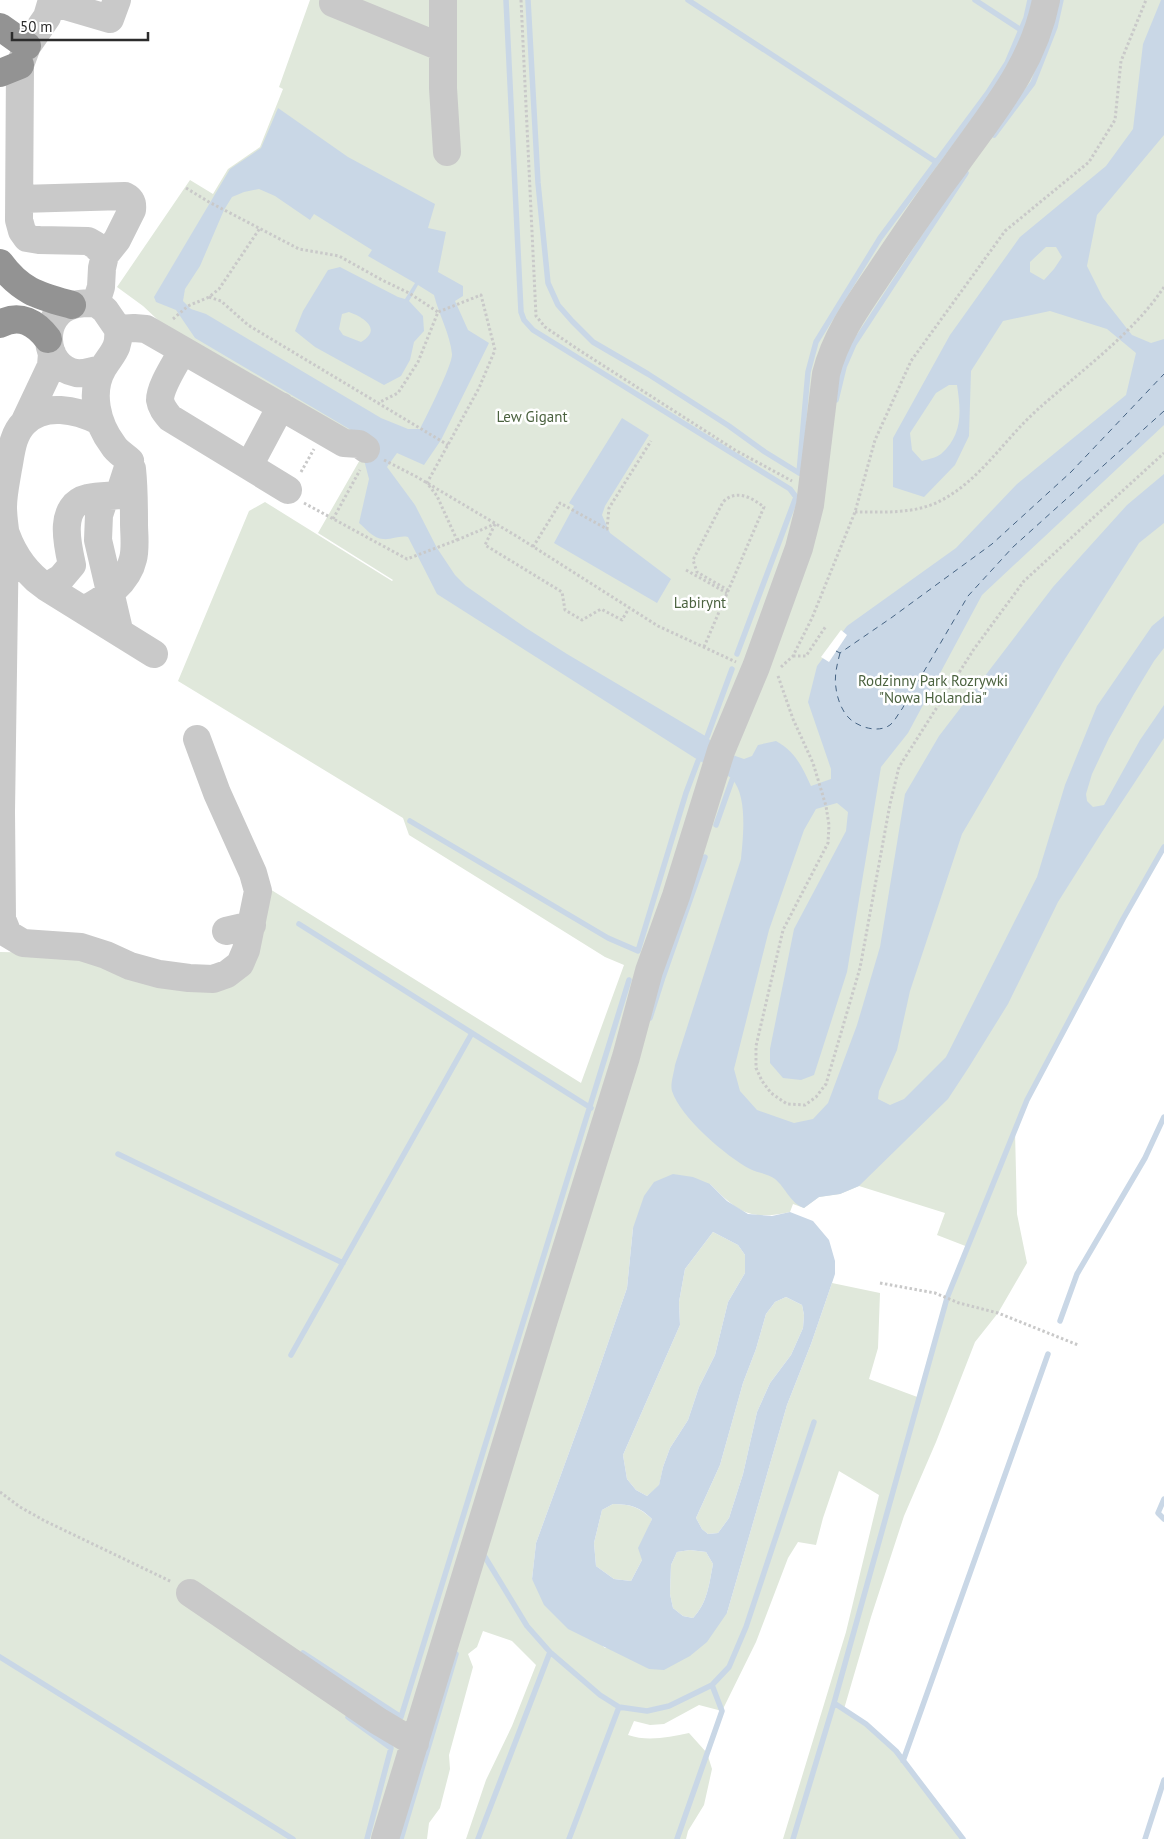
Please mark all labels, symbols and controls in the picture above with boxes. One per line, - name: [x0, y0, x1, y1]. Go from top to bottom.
- scale bar: [12, 10, 149, 42]
- text: 50 m: [20, 17, 53, 36]
- park label: Lew Gigant: [497, 407, 567, 426]
- park label: Labirynt: [674, 593, 726, 612]
- park label: Rodzinny Park Rozrywki "Nowa Holandia": [858, 671, 1008, 707]

